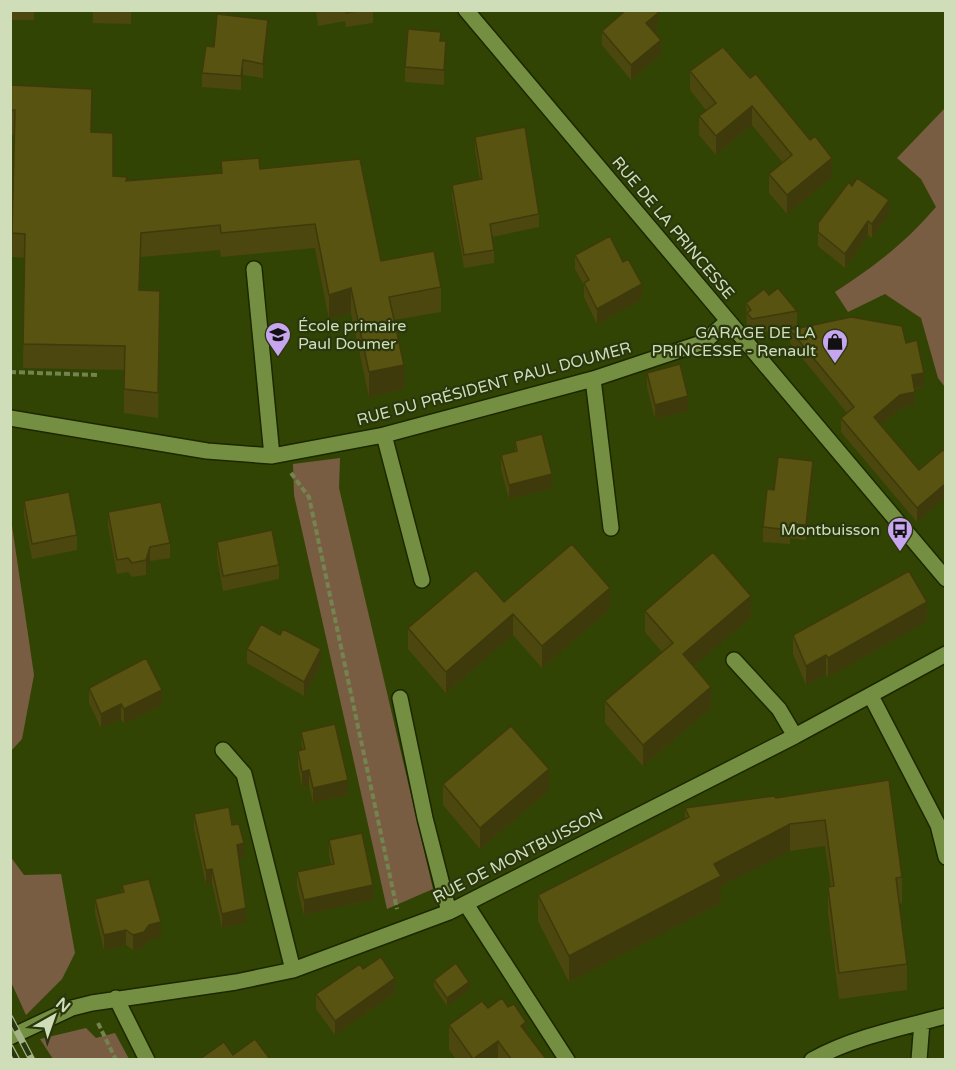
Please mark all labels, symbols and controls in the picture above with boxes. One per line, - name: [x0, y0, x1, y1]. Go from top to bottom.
- street label: RUE DE LA PRINCESSE: [607, 153, 739, 303]
- place label: École primaire Paul Doumer: [298, 316, 406, 354]
- school or university icon: École primaire Paul Doumer: [263, 320, 293, 358]
- place label: GARAGE DE LA PRINCESSE - Renault: [651, 323, 816, 361]
- shop icon: GARAGE DE LA PRINCESSE - Renault: [820, 327, 850, 365]
- street label: RUE DU PRÉSIDENT PAUL DOUMER: [355, 338, 633, 430]
- bus stop icon: Montbuisson: [885, 515, 915, 553]
- place label: Montbuisson: [781, 520, 880, 540]
- street label: RUE DE MONTBUISSON: [429, 804, 607, 908]
- north arrow: [24, 986, 84, 1046]
- text: N: [52, 993, 74, 1017]

